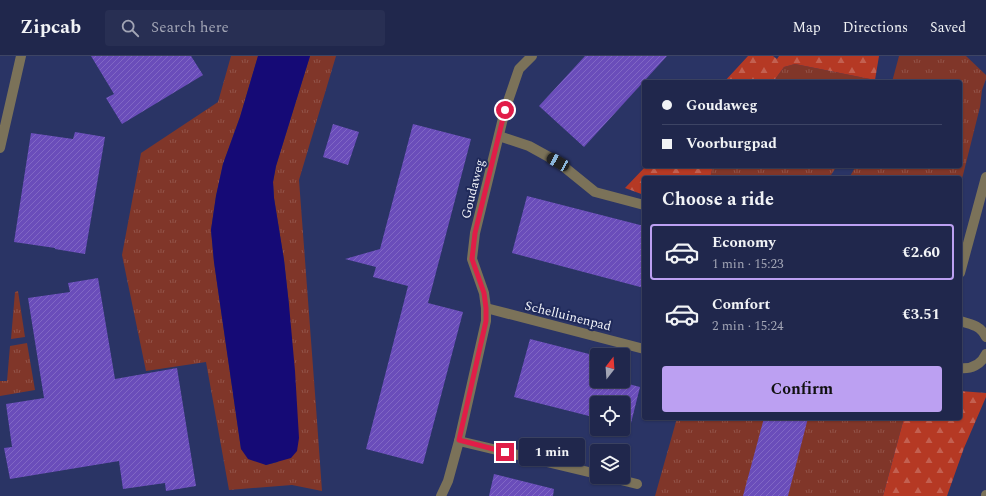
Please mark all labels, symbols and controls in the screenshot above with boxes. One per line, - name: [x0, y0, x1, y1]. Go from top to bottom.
- search box: [105, 10, 385, 46]
- text: Zipcab: [20, 13, 81, 42]
- text: Search here: [151, 16, 229, 39]
- icon: search: [119, 17, 141, 39]
- text: Map: [793, 17, 821, 38]
- text: Directions: [843, 17, 908, 38]
- text: Saved: [930, 17, 966, 38]
- text: Goudaweg: [686, 94, 758, 117]
- route start: [496, 101, 514, 119]
- text: Voorburgpad: [686, 132, 777, 155]
- car: [545, 151, 571, 173]
- street label: Goudaweg: [456, 157, 490, 221]
- text: Choose a ride: [662, 186, 774, 213]
- text: Economy: [712, 231, 776, 254]
- icon: car: [664, 234, 700, 270]
- text: €2.60: [902, 241, 940, 264]
- text: 1 min · 15:23: [712, 254, 784, 274]
- text: Comfort: [712, 293, 770, 316]
- street label: Schelluinenpad: [523, 296, 613, 336]
- icon: car: [664, 296, 700, 332]
- text: €3.51: [902, 303, 940, 326]
- text: 2 min · 15:24: [712, 316, 784, 336]
- north arrow: [590, 348, 630, 388]
- map controls: [590, 348, 630, 484]
- button: Confirm: [662, 366, 942, 412]
- button: locate: [590, 396, 630, 436]
- callout: 1 min: [519, 438, 585, 466]
- text: 1 min: [535, 442, 569, 462]
- route end: [496, 443, 514, 461]
- button: layers: [590, 444, 630, 484]

